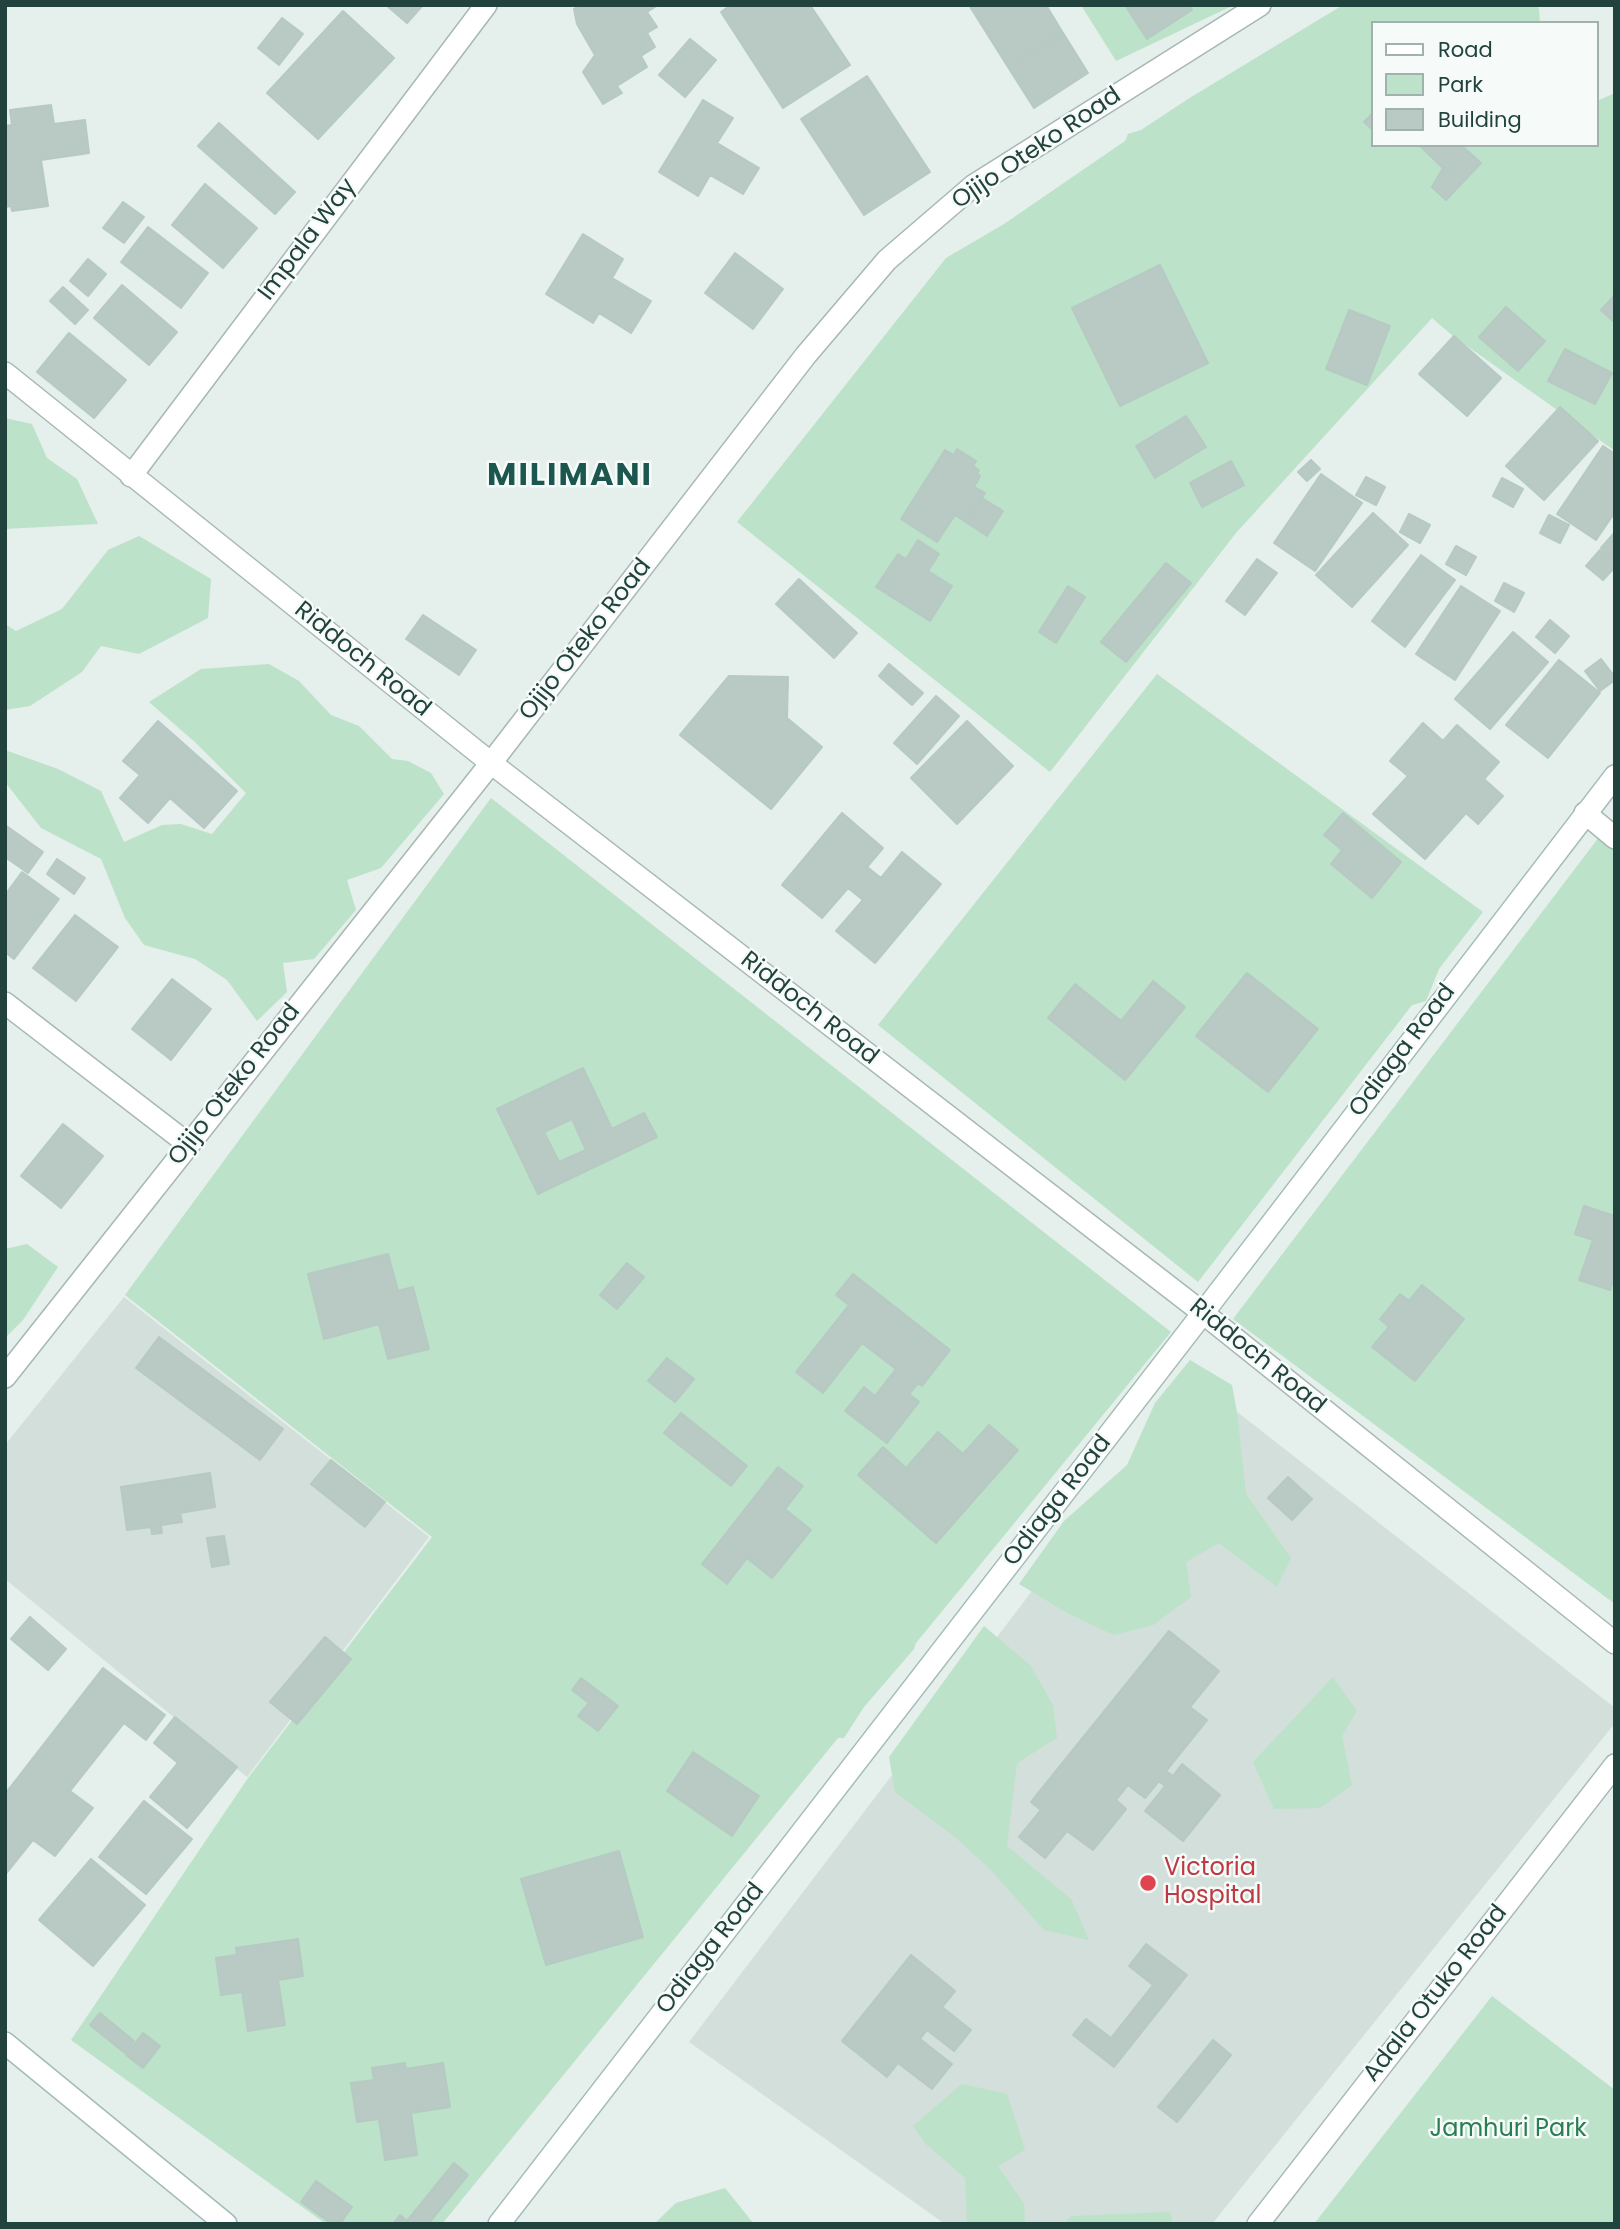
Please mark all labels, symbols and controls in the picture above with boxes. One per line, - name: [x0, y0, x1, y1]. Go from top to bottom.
- legend: [1372, 21, 1599, 147]
- text: Road: [1438, 35, 1493, 64]
- text: Park: [1438, 70, 1483, 99]
- street label: Ojijo Oteko Road: [947, 82, 1127, 216]
- text: Building: [1438, 105, 1522, 134]
- street label: Impala Way: [253, 174, 363, 306]
- district label: MILIMANI: [488, 458, 652, 496]
- street label: Ojijo Oteko Road: [514, 553, 658, 727]
- street label: Riddoch Road: [288, 596, 436, 724]
- street label: Riddoch Road: [734, 946, 884, 1072]
- street label: Odiaga Road: [1344, 979, 1462, 1123]
- street label: Ojijo Oteko Road: [163, 998, 307, 1172]
- street label: Riddoch Road: [1183, 1293, 1331, 1421]
- street label: Odiaga Road: [998, 1430, 1118, 1572]
- place label: Victoria Hospital: [1164, 1855, 1261, 1911]
- marker: Victoria Hospital: [1138, 1873, 1158, 1893]
- street label: Odiaga Road: [651, 1878, 771, 2020]
- street label: Adala Otuko Road: [1358, 1900, 1514, 2088]
- park label: Jamhuri Park: [1429, 2116, 1587, 2144]

